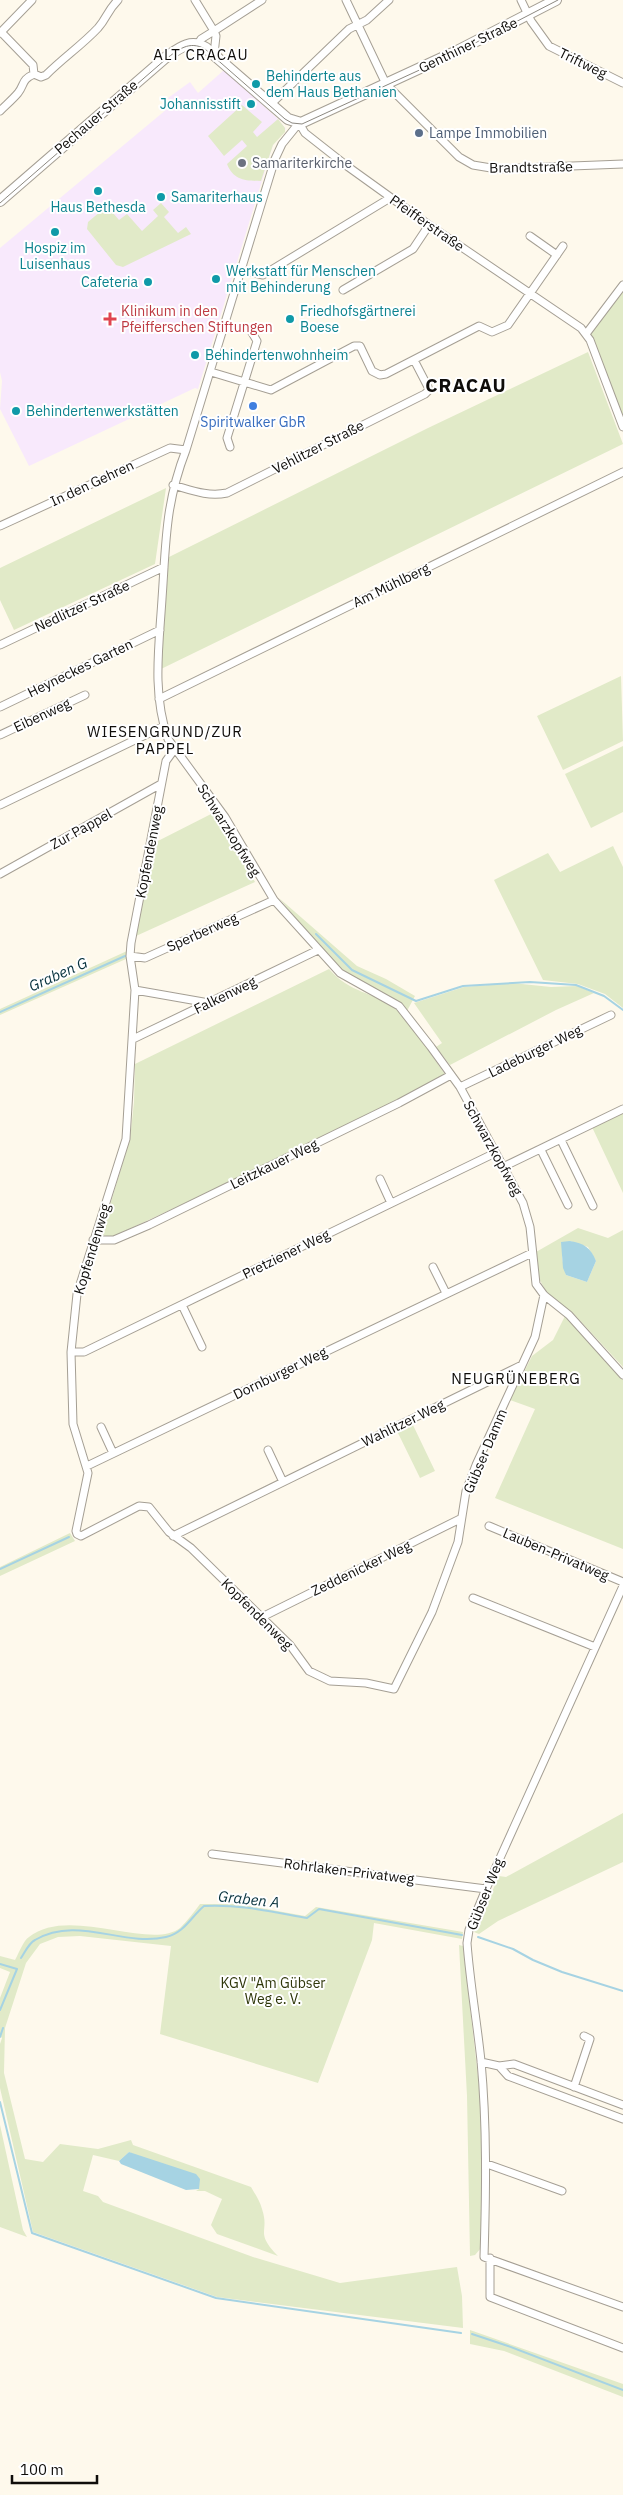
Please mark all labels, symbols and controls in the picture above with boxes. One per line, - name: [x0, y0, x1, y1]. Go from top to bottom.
- street label: Genthiner Straße: [415, 13, 521, 77]
- street label: Triftweg: [556, 44, 611, 83]
- district label: ALT CRACAU: [153, 45, 249, 64]
- place label: Behinderte aus dem Haus Bethanien: [266, 67, 397, 101]
- street label: Pechauer Straße: [51, 76, 142, 158]
- marker: Behinderte aus dem Haus Bethanien: [250, 78, 262, 90]
- place label: Johannisstift: [160, 95, 241, 113]
- marker: Johannisstift: [245, 98, 257, 110]
- place label: Lampe Immobilien: [429, 124, 547, 142]
- marker: Lampe Immobilien: [413, 127, 425, 139]
- place label: Samariterkirche: [252, 154, 353, 172]
- marker: Samariterkirche: [236, 157, 248, 169]
- street label: Brandtstraße: [489, 157, 573, 177]
- marker: Haus Bethesda: [92, 185, 104, 197]
- place label: Samariterhaus: [171, 188, 263, 206]
- marker: Samariterhaus: [155, 191, 167, 203]
- street label: Pfeifferstraße: [386, 191, 468, 255]
- place label: Haus Bethesda: [50, 198, 146, 216]
- marker: Hospiz im Luisenhaus: [49, 226, 61, 238]
- place label: Hospiz im Luisenhaus: [20, 239, 91, 273]
- place label: Werkstatt für Menschen mit Behinderung: [226, 262, 376, 296]
- place label: Cafeteria: [81, 273, 139, 291]
- marker: Werkstatt für Menschen mit Behinderung: [210, 273, 222, 285]
- marker: Cafeteria: [142, 276, 154, 288]
- place label: Klinikum in den Pfeifferschen Stiftungen: [121, 302, 273, 336]
- place label: Friedhofsgärtnerei Boese: [300, 302, 416, 336]
- marker: Klinikum in den Pfeifferschen Stiftungen: [103, 312, 117, 326]
- marker: Friedhofsgärtnerei Boese: [284, 313, 296, 325]
- place label: Behindertenwohnheim: [205, 346, 348, 364]
- marker: Behindertenwohnheim: [189, 349, 201, 361]
- district label: CRACAU: [425, 373, 507, 397]
- marker: Spiritwalker GbR: [247, 400, 259, 412]
- place label: Behindertenwerkstätten: [26, 402, 179, 420]
- marker: Behindertenwerkstätten: [10, 405, 22, 417]
- place label: Spiritwalker GbR: [200, 413, 306, 431]
- street label: Vehlitzer Straße: [269, 416, 367, 478]
- street label: In den Gehren: [47, 456, 137, 510]
- street label: Am Mühlberg: [349, 558, 433, 611]
- street label: Nedlitzer Straße: [32, 576, 133, 636]
- street label: Heyneckes Garten: [24, 635, 136, 701]
- street label: Eibenweg: [10, 694, 74, 736]
- district label: WIESENGRUND/ZUR PAPPEL: [87, 722, 243, 758]
- street label: Schwarzkopfweg: [193, 780, 265, 880]
- street label: Kopfendenweg: [131, 804, 167, 900]
- street label: Zur Pappel: [47, 805, 115, 853]
- street label: Sperberweg: [164, 908, 241, 956]
- water label: Graben G: [26, 953, 90, 995]
- street label: Falkenweg: [191, 972, 260, 1018]
- street label: Ladeburger Weg: [485, 1020, 585, 1081]
- street label: Schwarzkopfweg: [459, 1097, 527, 1199]
- street label: Leitzkauer Weg: [227, 1135, 321, 1193]
- street label: Kopfendenweg: [70, 1201, 115, 1297]
- street label: Pretziener Weg: [239, 1225, 333, 1283]
- street label: Dornburger Weg: [230, 1342, 330, 1403]
- district label: NEUGRÜNEBERG: [451, 1369, 581, 1388]
- street label: Wahlitzer Weg: [359, 1395, 448, 1451]
- street label: Gübser Damm: [459, 1406, 511, 1496]
- street label: Lauben-Privatweg: [500, 1524, 612, 1585]
- street label: Zeddenicker Weg: [308, 1536, 414, 1600]
- street label: Kopfendenweg: [217, 1574, 297, 1654]
- street label: Rohrlaken-Privatweg: [283, 1854, 416, 1888]
- street label: Gübser Weg: [462, 1855, 508, 1933]
- water label: Graben A: [217, 1886, 281, 1912]
- park label: KGV "Am Gübser Weg e. V.: [221, 1974, 326, 2008]
- scale bar: [12, 2452, 98, 2484]
- text: 100 m: [20, 2460, 64, 2479]

